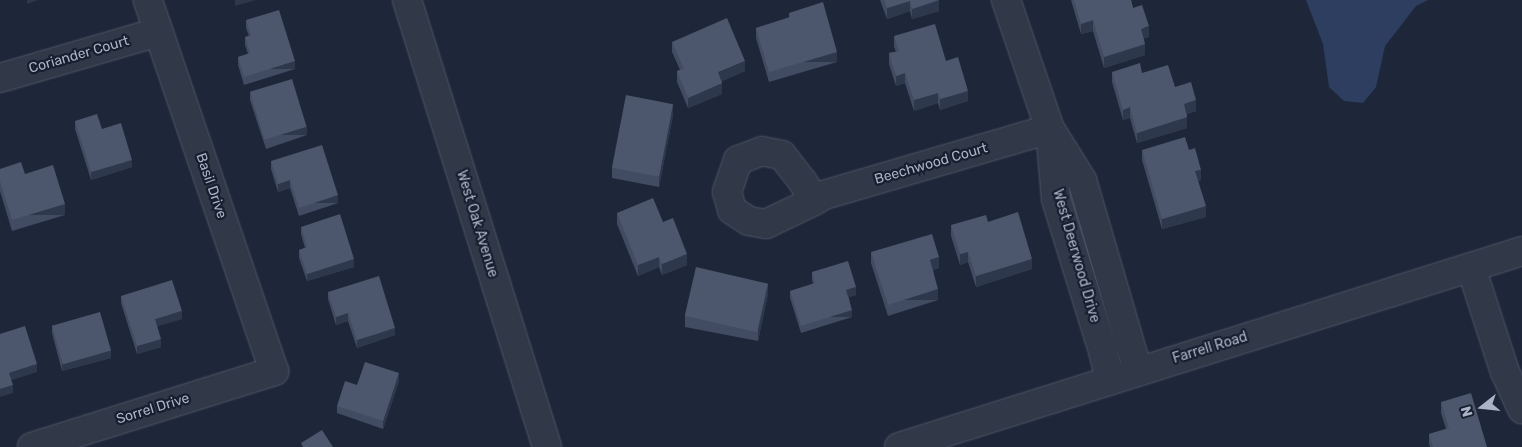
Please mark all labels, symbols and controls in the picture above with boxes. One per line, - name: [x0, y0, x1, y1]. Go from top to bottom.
- street label: Coriander Court: [27, 33, 131, 77]
- street label: Beechwood Court: [873, 140, 989, 188]
- street label: Basil Drive: [192, 151, 230, 221]
- street label: West Oak Avenue: [453, 168, 501, 280]
- street label: West Deerwood Drive: [1049, 187, 1103, 325]
- street label: Farrell Road: [1171, 329, 1249, 367]
- north arrow: [1457, 382, 1507, 432]
- street label: Sorrel Drive: [114, 390, 192, 428]
- text: N: [1458, 404, 1477, 418]

